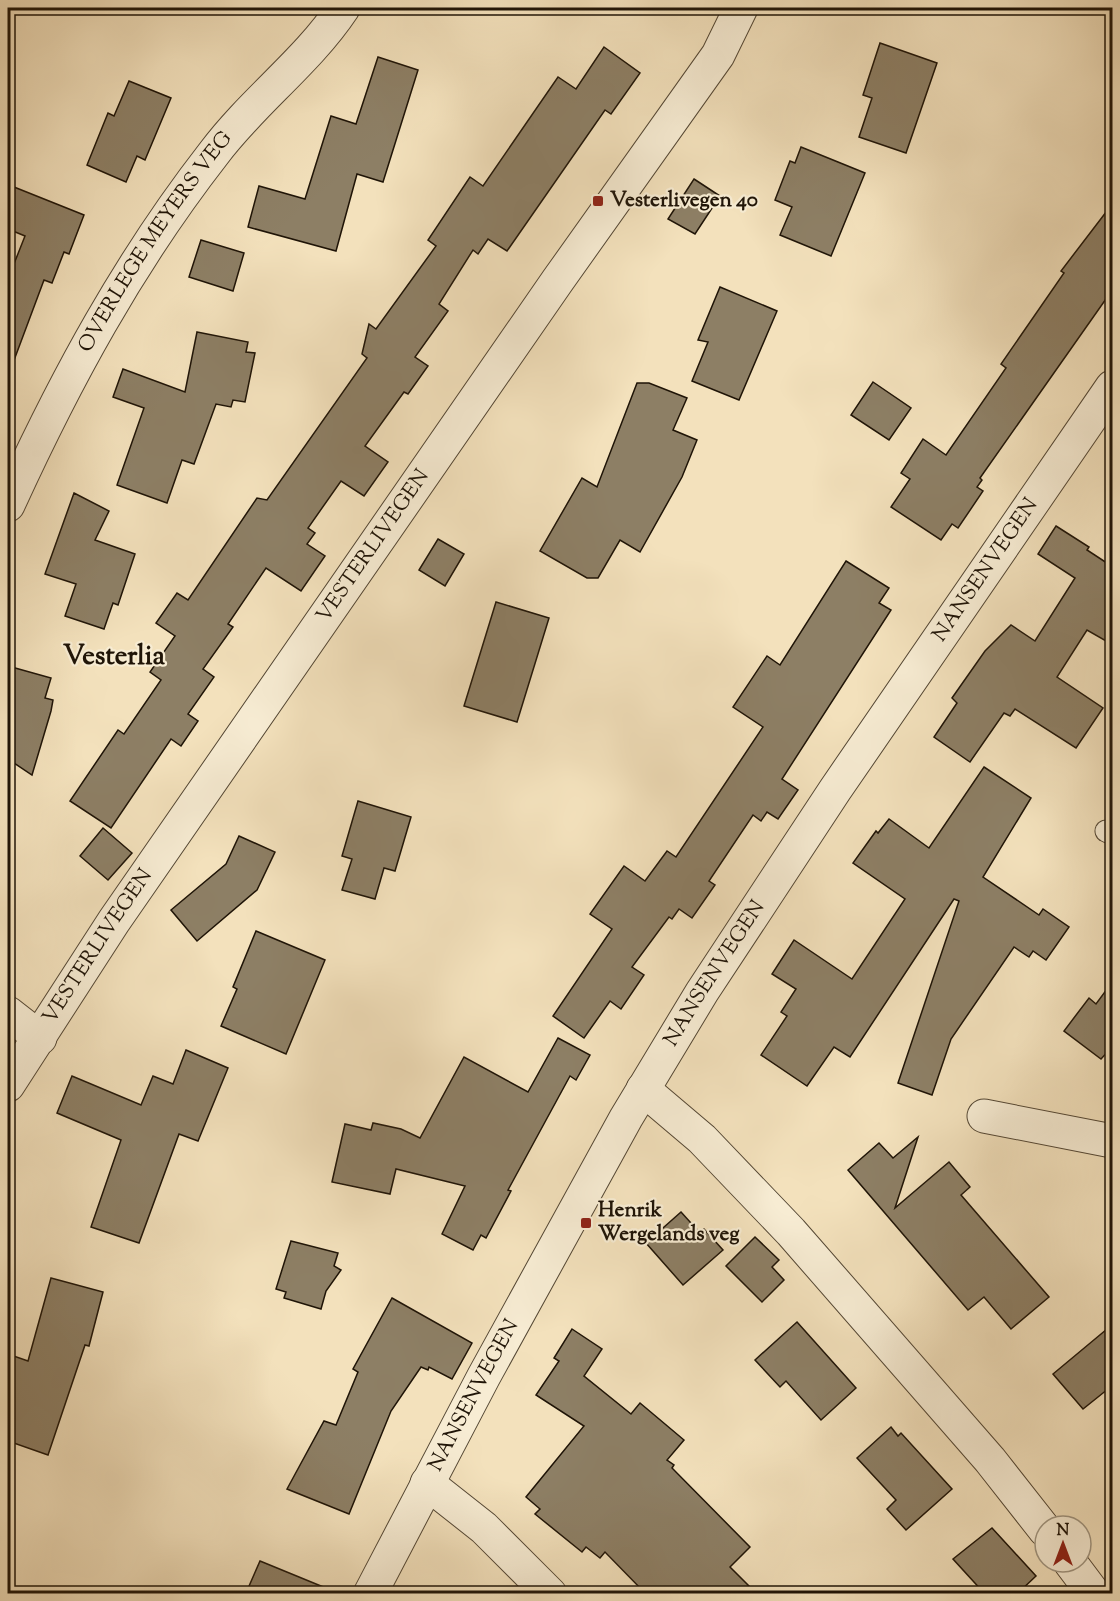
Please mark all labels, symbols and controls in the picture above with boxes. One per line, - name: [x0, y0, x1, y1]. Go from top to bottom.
- street label: OVERLEGE MEYERS VEG: [72, 125, 240, 358]
- place label: Vesterlivegen 40: [610, 186, 758, 216]
- marker: Vesterlivegen 40: [591, 194, 605, 208]
- street label: VESTERLIVEGEN: [310, 463, 437, 629]
- street label: NANSENVEGEN: [926, 492, 1046, 648]
- district label: Vesterlia: [63, 638, 165, 677]
- street label: VESTERLIVEGEN: [36, 863, 161, 1030]
- street label: NANSENVEGEN: [657, 894, 773, 1053]
- place label: Henrik Wergelands veg: [598, 1196, 740, 1250]
- marker: Henrik Wergelands veg: [579, 1216, 593, 1230]
- street label: NANSENVEGEN: [421, 1314, 527, 1477]
- north arrow: [1033, 1514, 1093, 1574]
- text: N: [1057, 1520, 1070, 1543]

